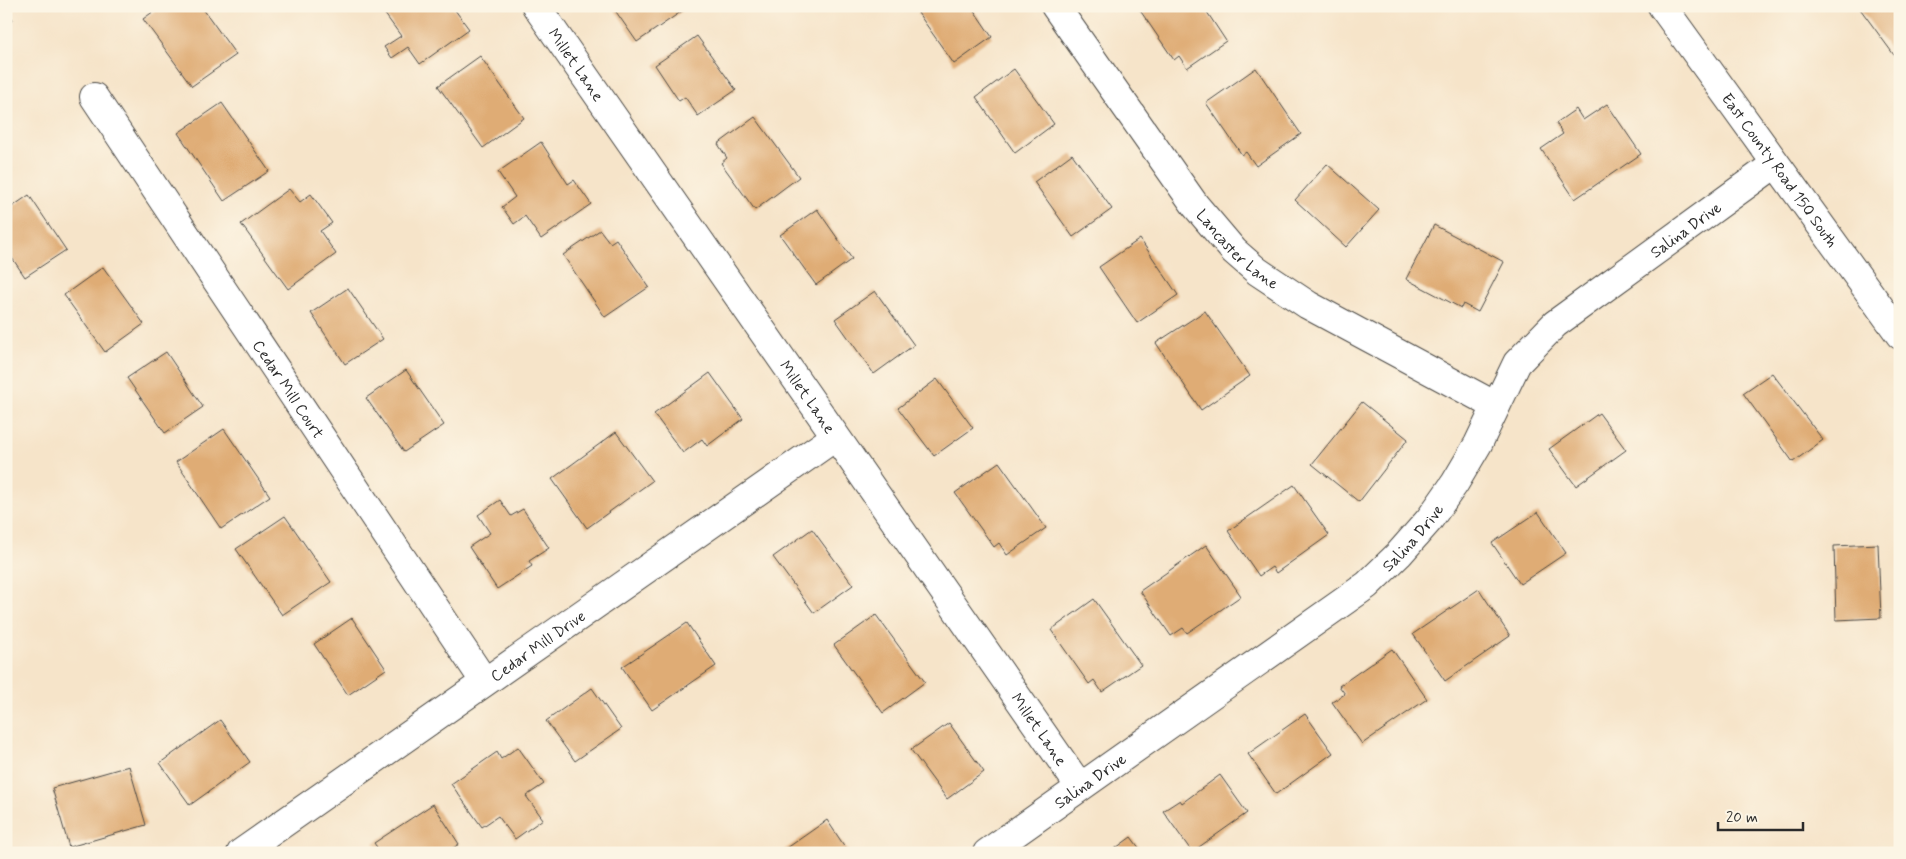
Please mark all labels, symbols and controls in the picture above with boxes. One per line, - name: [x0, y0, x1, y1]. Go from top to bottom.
- street label: Millet Lane: [543, 24, 608, 106]
- street label: East County Road 150 South: [1716, 89, 1842, 252]
- street label: Salina Drive: [1646, 197, 1727, 263]
- street label: Lancaster Lane: [1191, 205, 1283, 295]
- street label: Cedar Mill Court: [247, 336, 328, 444]
- street label: Millet Lane: [774, 357, 840, 438]
- street label: Salina Drive: [1378, 500, 1449, 577]
- street label: Cedar Mill Drive: [487, 606, 590, 687]
- street label: Millet Lane: [1006, 689, 1071, 771]
- street label: Salina Drive: [1051, 749, 1131, 814]
- scale bar: [1718, 799, 1804, 831]
- text: 20 m: [1726, 808, 1758, 828]

